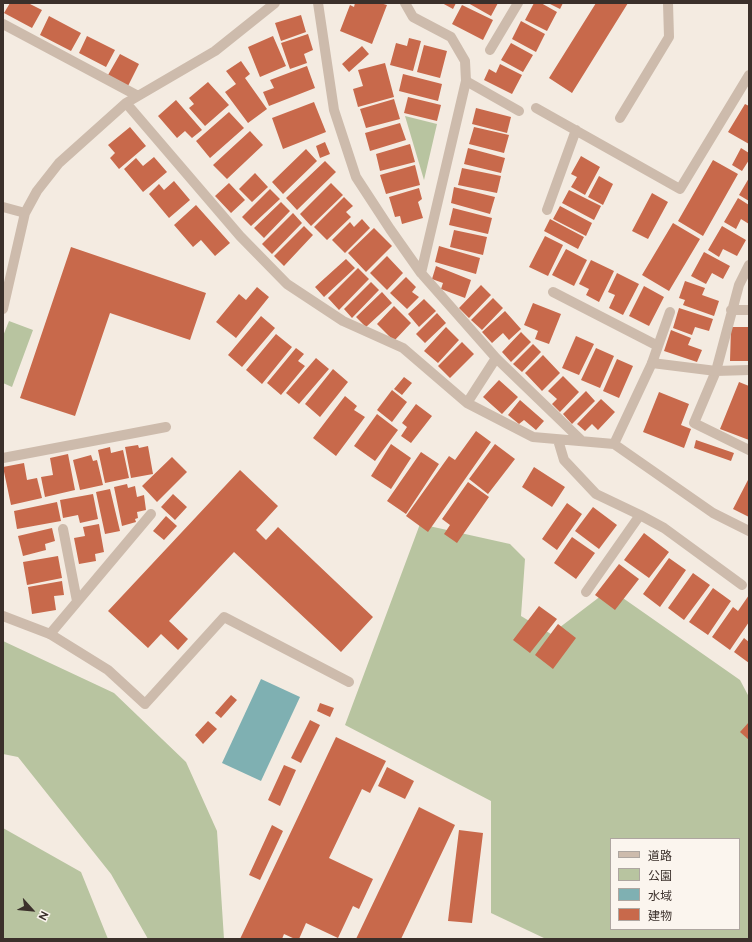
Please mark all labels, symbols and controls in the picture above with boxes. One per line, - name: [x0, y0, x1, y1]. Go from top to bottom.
- legend: [610, 838, 740, 930]
- text: 道路: [648, 849, 672, 863]
- text: 公園: [648, 869, 672, 883]
- text: 水域: [648, 889, 672, 903]
- north arrow: [12, 890, 52, 930]
- text: N: [35, 909, 51, 922]
- text: 建物: [648, 909, 672, 923]

